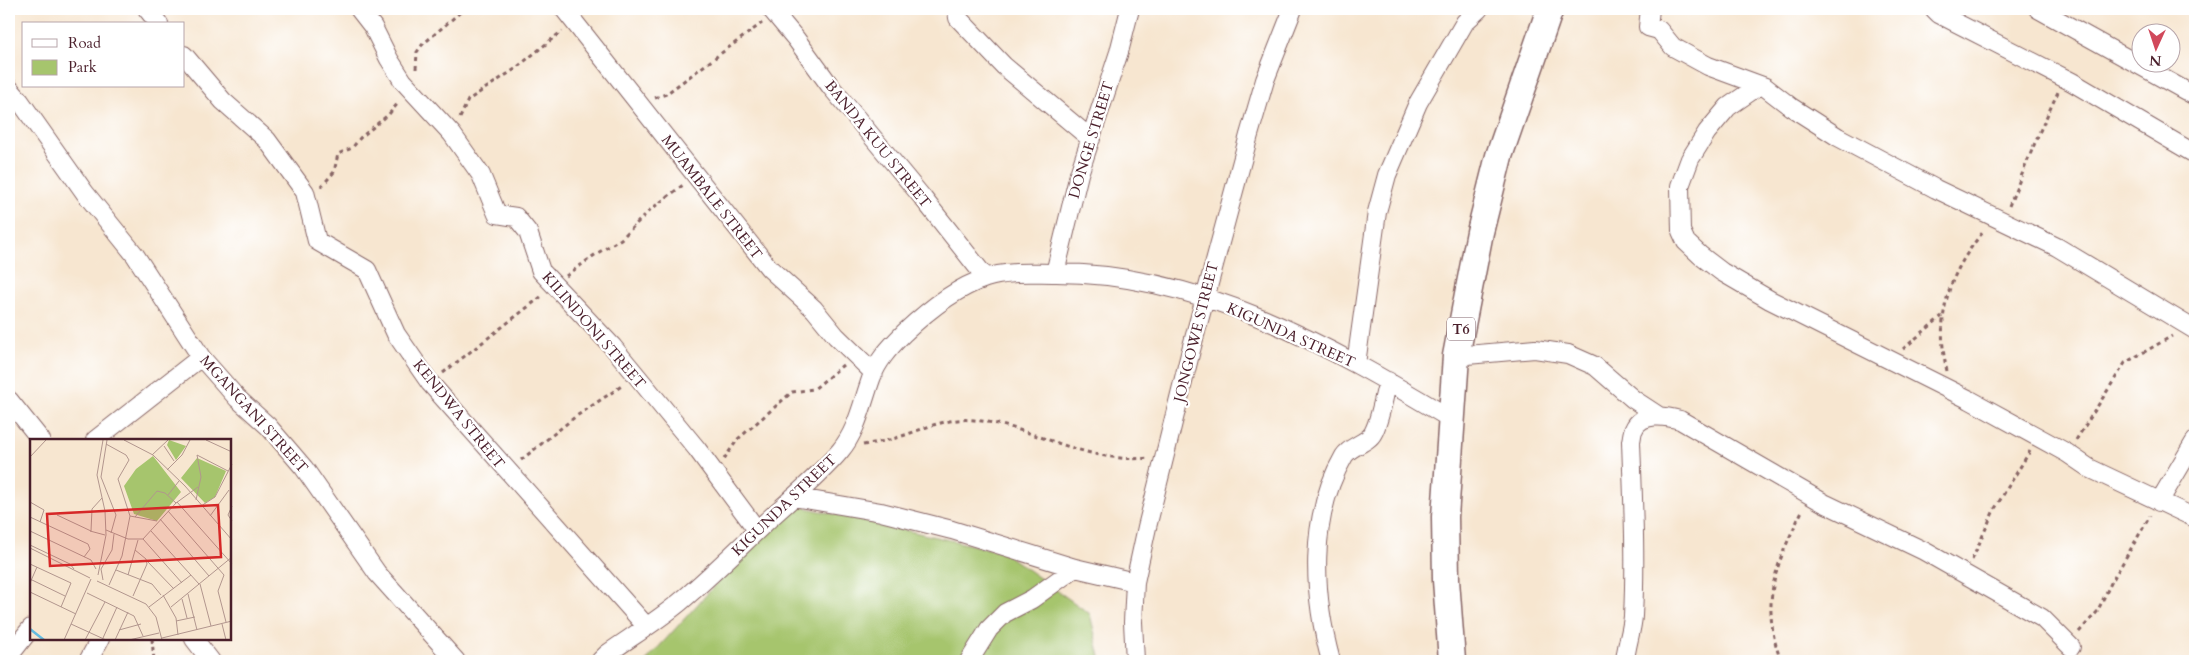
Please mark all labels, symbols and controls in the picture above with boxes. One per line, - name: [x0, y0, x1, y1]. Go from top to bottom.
- legend: [22, 22, 185, 88]
- north arrow: [2132, 22, 2182, 72]
- text: Road: [68, 33, 101, 53]
- text: N: [2149, 51, 2162, 70]
- text: Park: [68, 57, 97, 77]
- street label: BANDA KUU STREET: [820, 76, 936, 212]
- street label: DONGE STREET: [1064, 79, 1118, 201]
- street label: MUAMBALE STREET: [657, 131, 767, 263]
- street label: JONGOWE STREET: [1168, 260, 1223, 406]
- street label: KILINDONI STREET: [538, 267, 650, 393]
- street label: KIGUNDA STREET: [1224, 298, 1358, 372]
- road number: T6: [1447, 318, 1475, 340]
- street label: MGANGANI STREET: [196, 351, 312, 477]
- street label: KENDWA STREET: [409, 355, 509, 473]
- inset map: [30, 439, 231, 640]
- street label: KIGUNDA STREET: [727, 450, 841, 560]

